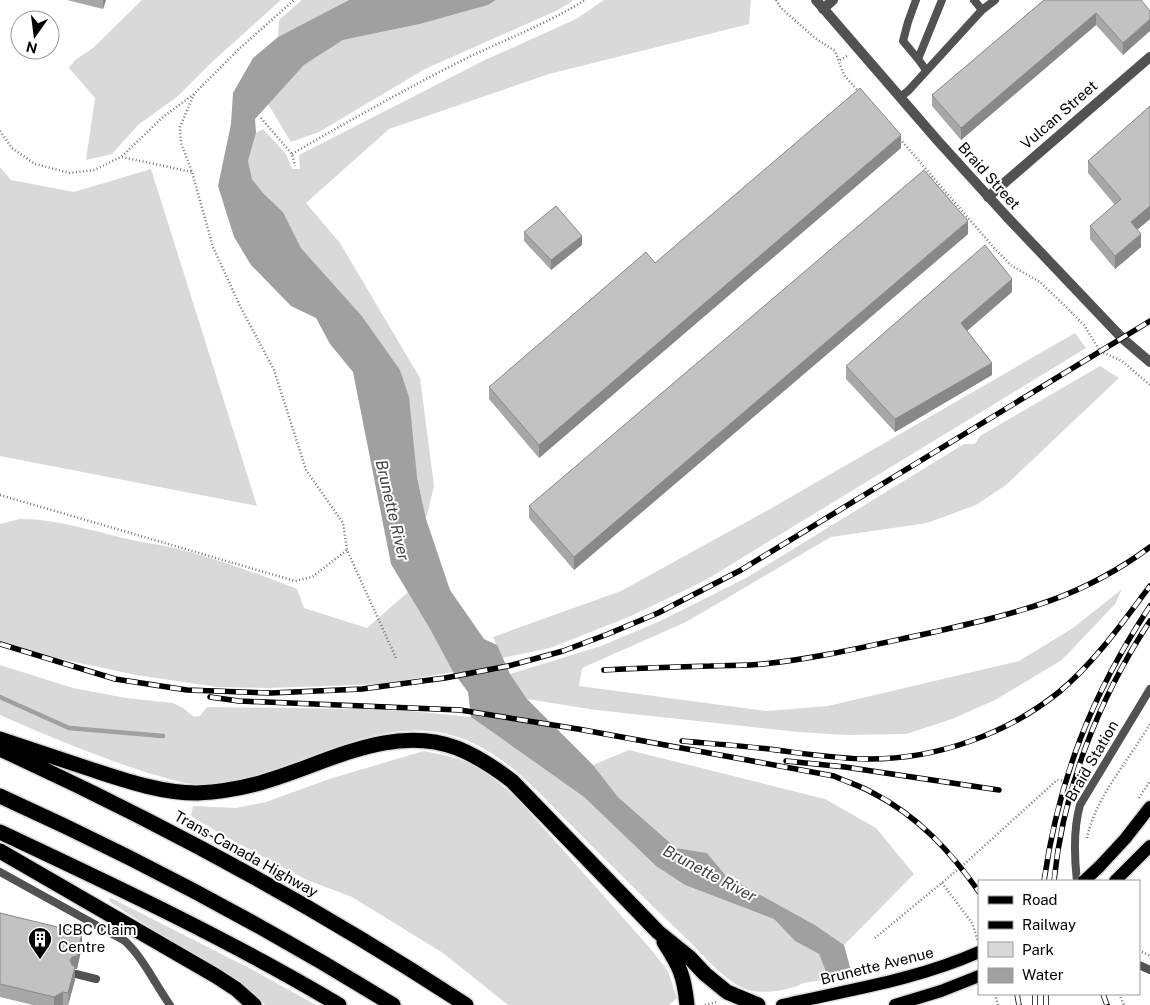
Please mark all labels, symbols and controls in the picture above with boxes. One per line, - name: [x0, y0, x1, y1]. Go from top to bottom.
- north arrow: [10, 10, 60, 60]
- text: N: [25, 39, 39, 57]
- street label: Vulcan Street: [1017, 77, 1100, 152]
- street label: Braid Street: [955, 139, 1024, 213]
- water label: Brunette River: [372, 458, 414, 563]
- street label: Braid Station: [1062, 717, 1122, 804]
- street label: Trans-Canada Highway: [171, 807, 321, 900]
- water label: Brunette River: [660, 841, 760, 906]
- legend: [978, 880, 1140, 995]
- text: Road: [1022, 891, 1058, 908]
- text: Railway: [1022, 916, 1076, 933]
- place label: ICBC Claim Centre: [58, 921, 136, 955]
- building icon: ICBC Claim Centre: [27, 926, 53, 960]
- text: Park: [1022, 941, 1054, 958]
- street label: Brunette Avenue: [819, 943, 935, 988]
- text: Water: [1022, 966, 1064, 983]

